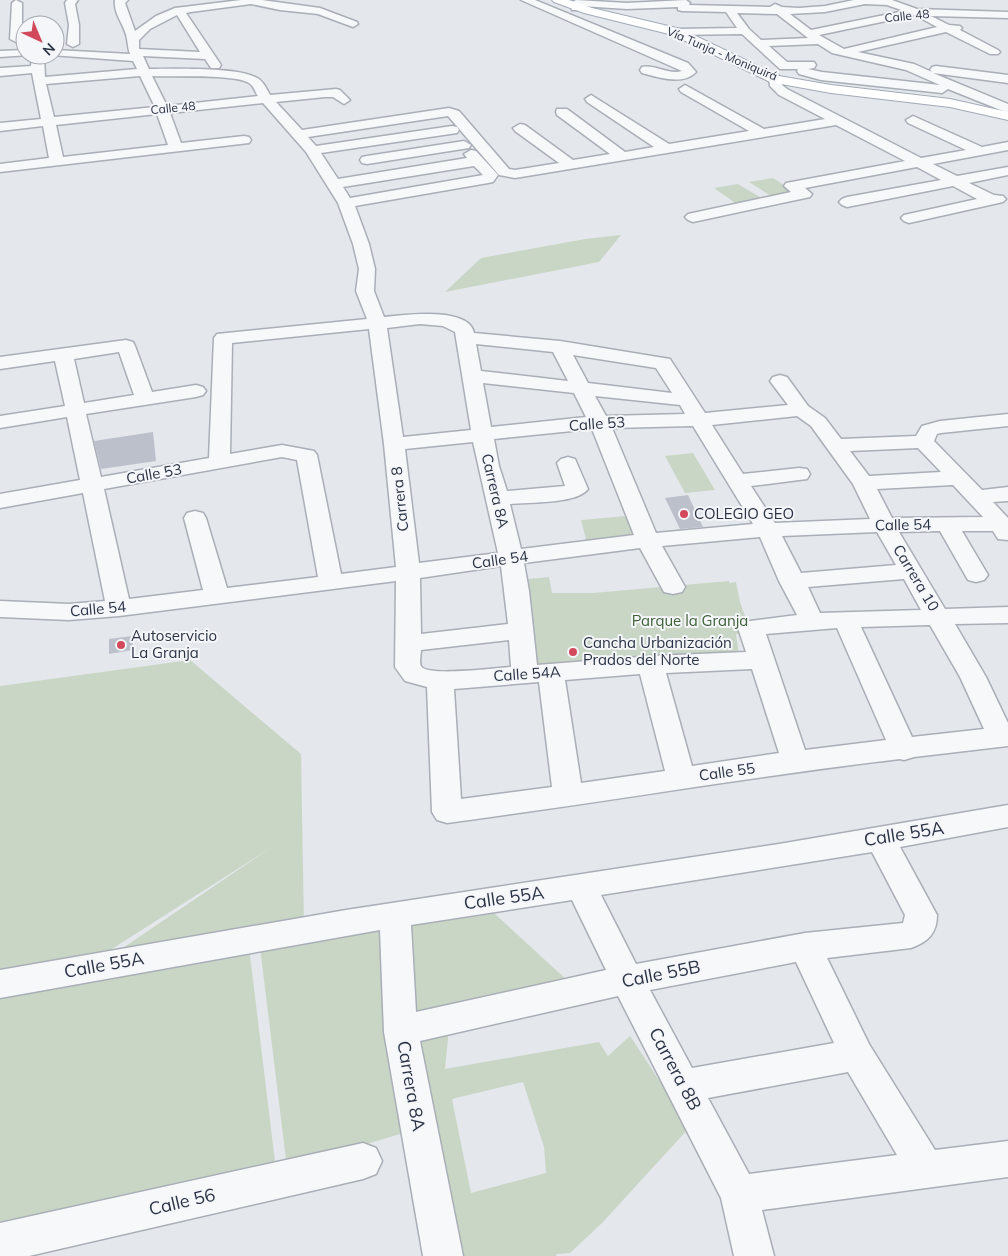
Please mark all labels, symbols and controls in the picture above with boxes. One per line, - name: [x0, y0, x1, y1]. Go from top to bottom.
- street label: Calle 48: [884, 6, 930, 25]
- north arrow: [15, 15, 65, 65]
- street label: Vía Tunja - Moniquirá: [665, 23, 780, 84]
- text: N: [39, 39, 59, 59]
- street label: Calle 48: [150, 98, 196, 117]
- street label: Calle 53: [568, 412, 626, 435]
- street label: Carrera 8A: [478, 452, 513, 530]
- street label: Calle 53: [125, 459, 183, 488]
- street label: Carrera 8: [387, 466, 412, 532]
- place label: COLEGIO GEO: [694, 504, 794, 523]
- marker: COLEGIO GEO: [678, 508, 690, 520]
- street label: Calle 54: [875, 515, 931, 534]
- street label: Carrera 10: [889, 541, 944, 614]
- street label: Calle 54: [471, 546, 529, 573]
- street label: Calle 54: [69, 597, 127, 620]
- park label: Parque la Granja: [632, 611, 748, 630]
- place label: Autoservicio La Granja: [131, 626, 217, 662]
- place label: Cancha Urbanización Prados del Norte: [583, 633, 732, 669]
- marker: Autoservicio La Granja: [115, 639, 127, 651]
- marker: Cancha Urbanización Prados del Norte: [567, 646, 579, 658]
- street label: Calle 54A: [493, 662, 561, 685]
- street label: Calle 55: [698, 758, 756, 785]
- street label: Calle 55A: [862, 816, 946, 851]
- street label: Calle 55A: [462, 880, 545, 915]
- street label: Calle 55A: [62, 946, 146, 983]
- street label: Calle 55B: [620, 955, 702, 992]
- street label: Carrera 8B: [644, 1023, 707, 1114]
- street label: Carrera 8A: [392, 1039, 431, 1133]
- street label: Calle 56: [146, 1183, 217, 1220]

